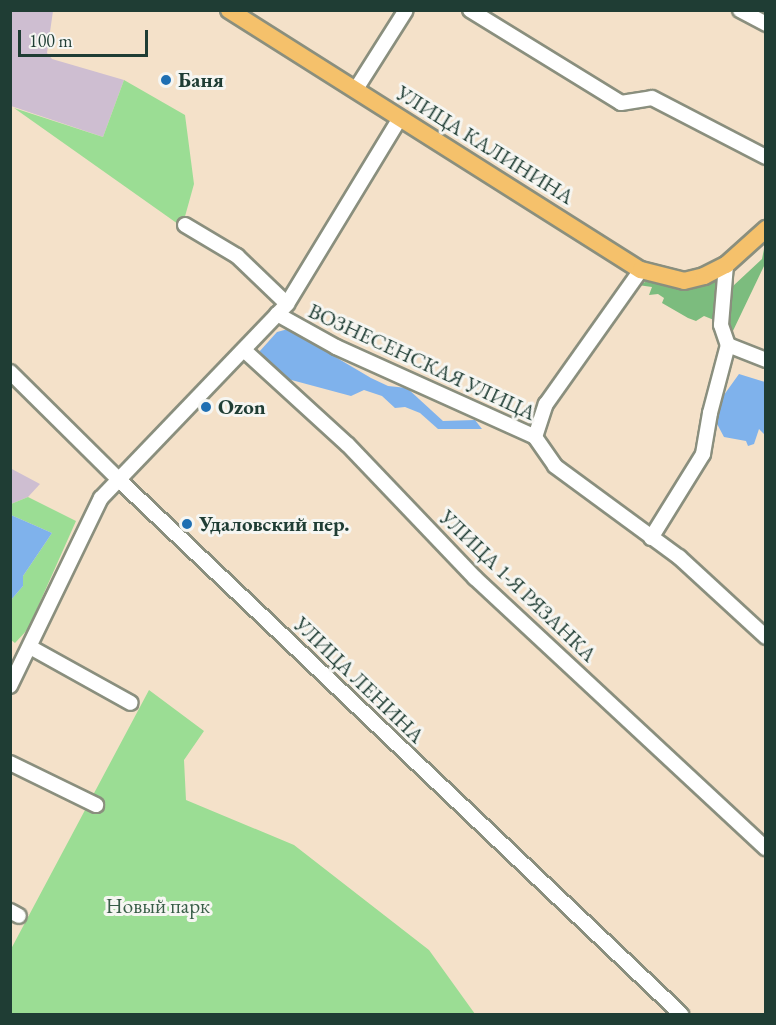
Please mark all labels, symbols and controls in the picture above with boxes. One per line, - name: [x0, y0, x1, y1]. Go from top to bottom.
- scale bar: [21, 18, 152, 56]
- text: 100 m: [29, 29, 73, 52]
- place label: Баня: [178, 67, 224, 93]
- marker: Баня: [159, 73, 173, 87]
- street label: УЛИЦА КАЛИНИНА: [392, 80, 578, 210]
- street label: ВОЗНЕСЕНСКАЯ УЛИЦА: [304, 298, 540, 426]
- place label: Ozon: [218, 394, 266, 420]
- marker: Ozon: [199, 400, 213, 414]
- street label: УЛИЦА 1-Я РЯЗАНКА: [434, 505, 602, 667]
- place label: Удаловский пер.: [199, 511, 350, 537]
- marker: Удаловский пер.: [180, 517, 194, 531]
- street label: УЛИЦА ЛЕНИНА: [289, 612, 429, 748]
- park label: Новый парк: [106, 893, 210, 919]

